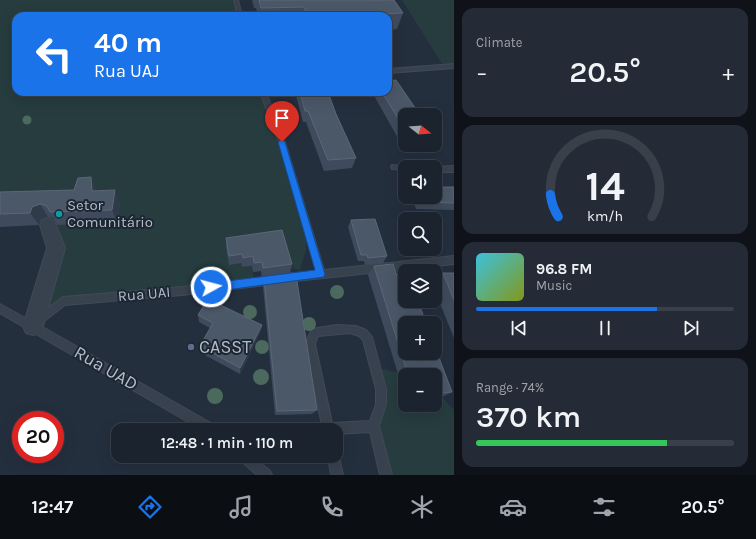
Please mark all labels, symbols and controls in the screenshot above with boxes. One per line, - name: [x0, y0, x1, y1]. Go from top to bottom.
- text: 40 m: [94, 26, 162, 59]
- icon: left: [28, 28, 80, 80]
- text: Climate: [476, 35, 522, 50]
- text: 20.5°: [569, 54, 641, 90]
- text: Rua UAJ: [94, 60, 159, 82]
- text: −: [476, 60, 488, 86]
- text: +: [722, 60, 734, 86]
- pin: [265, 101, 299, 142]
- icon: arrive: [271, 107, 293, 129]
- north arrow: [398, 108, 442, 152]
- map controls: [398, 108, 442, 412]
- button: sound: [398, 160, 442, 204]
- text: 14: [585, 162, 625, 210]
- place label: Setor Comunitário: [67, 196, 153, 231]
- text: km/h: [587, 208, 623, 225]
- marker: Setor Comunitário: [54, 209, 64, 219]
- button: search: [398, 212, 442, 256]
- text: 96.8 FM: [536, 260, 592, 278]
- button: layers: [398, 264, 442, 308]
- position arrow: [190, 266, 232, 308]
- text: Music: [536, 278, 572, 293]
- street label: Rua UAI: [117, 283, 171, 305]
- button: +: [398, 316, 442, 360]
- icon: previous: [508, 317, 530, 339]
- icon: pause: [594, 317, 616, 339]
- icon: next: [680, 317, 702, 339]
- place label: CASST: [199, 336, 251, 358]
- street label: Rua UAD: [70, 341, 142, 395]
- marker: CASST: [186, 342, 196, 352]
- button: −: [398, 368, 442, 412]
- text: Range · 74%: [476, 380, 544, 395]
- text: 370 km: [476, 399, 581, 435]
- speed limit sign: 20: [12, 411, 64, 463]
- text: 12:48 · 1 min · 110 m: [161, 434, 293, 452]
- icon: directions: [136, 493, 164, 521]
- icon: music: [227, 493, 255, 521]
- icon: phone: [318, 493, 346, 521]
- icon: climate: [408, 493, 436, 521]
- icon: car: [499, 493, 527, 521]
- icon: filters: [590, 493, 618, 521]
- text: 12:47: [31, 496, 73, 518]
- text: 20.5°: [681, 496, 725, 518]

